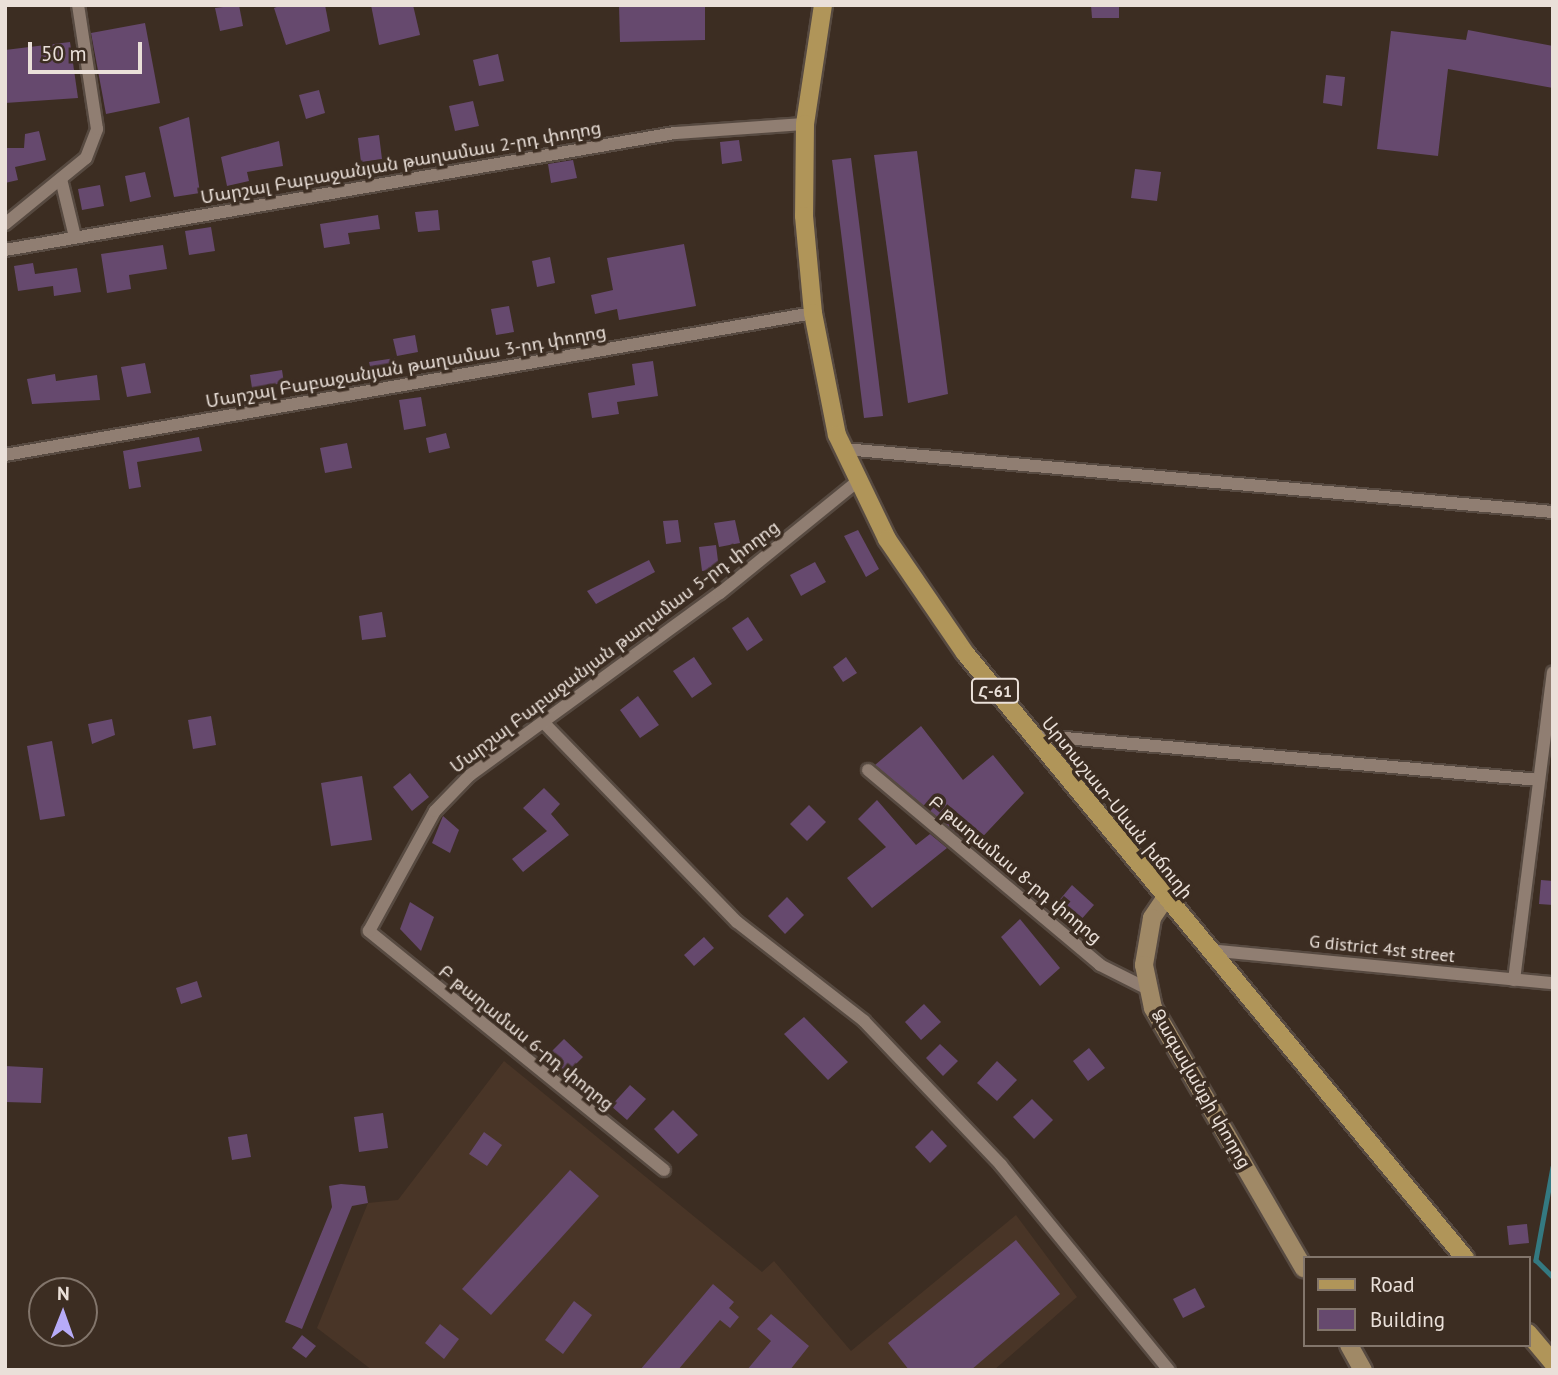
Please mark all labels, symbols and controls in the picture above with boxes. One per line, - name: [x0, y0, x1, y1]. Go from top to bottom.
- scale bar: [32, 28, 145, 72]
- text: 50 m: [41, 40, 87, 67]
- street label: Մարշալ Բաբաջանյան թաղամաս 2-րդ փողոց: [199, 117, 603, 209]
- street label: Մարշալ Բաբաջանյան թաղամաս 3-րդ փողոց: [204, 321, 608, 413]
- street label: Մարշալ Բաբաջանյան թաղամաս 5-րդ փողոց: [446, 516, 784, 778]
- road number: Հ-61: [970, 678, 1020, 704]
- street label: Արտաշատ-Սևան խճուղի: [1037, 713, 1197, 903]
- street label: Բ թաղամաս 8-րդ փողոց: [924, 791, 1106, 949]
- street label: G district 4st street: [1308, 931, 1456, 967]
- street label: Բ թաղամաս 6-րդ փողոց: [434, 961, 618, 1115]
- street label: Ձագավանքի փողոց: [1147, 1006, 1255, 1172]
- legend: [1302, 1256, 1530, 1347]
- text: Road: [1370, 1271, 1414, 1298]
- north arrow: [28, 1277, 98, 1347]
- text: N: [57, 1281, 70, 1305]
- text: Building: [1370, 1306, 1445, 1333]

